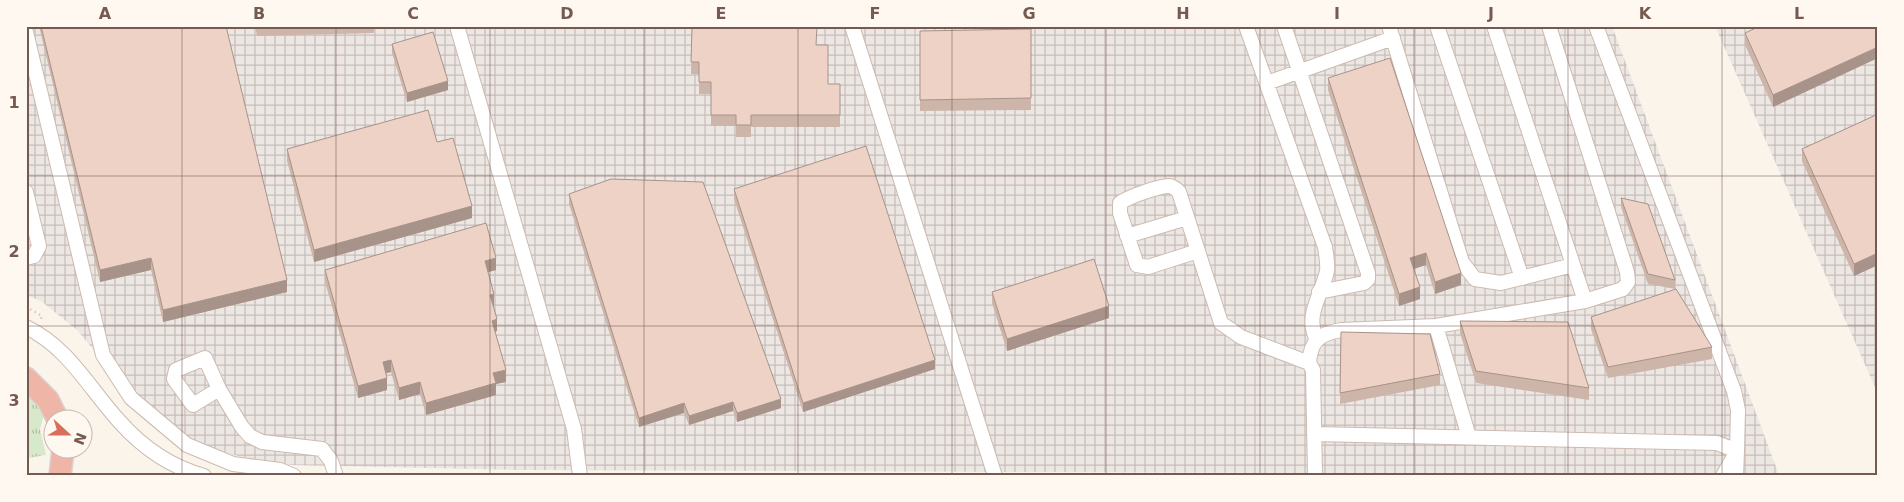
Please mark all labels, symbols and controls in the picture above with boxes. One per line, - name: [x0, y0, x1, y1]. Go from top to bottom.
- text: A: [99, 4, 112, 23]
- text: B: [253, 4, 265, 23]
- text: C: [407, 4, 419, 23]
- text: D: [560, 4, 574, 23]
- text: E: [716, 4, 726, 23]
- text: F: [870, 4, 880, 23]
- text: G: [1022, 4, 1036, 23]
- text: H: [1176, 4, 1190, 23]
- text: I: [1334, 4, 1340, 23]
- text: J: [1487, 4, 1494, 23]
- text: K: [1639, 4, 1652, 23]
- text: L: [1794, 4, 1804, 23]
- text: 1: [8, 93, 20, 112]
- text: 2: [8, 242, 20, 261]
- text: 3: [8, 391, 20, 410]
- north arrow: [42, 410, 92, 460]
- text: N: [71, 430, 90, 447]

